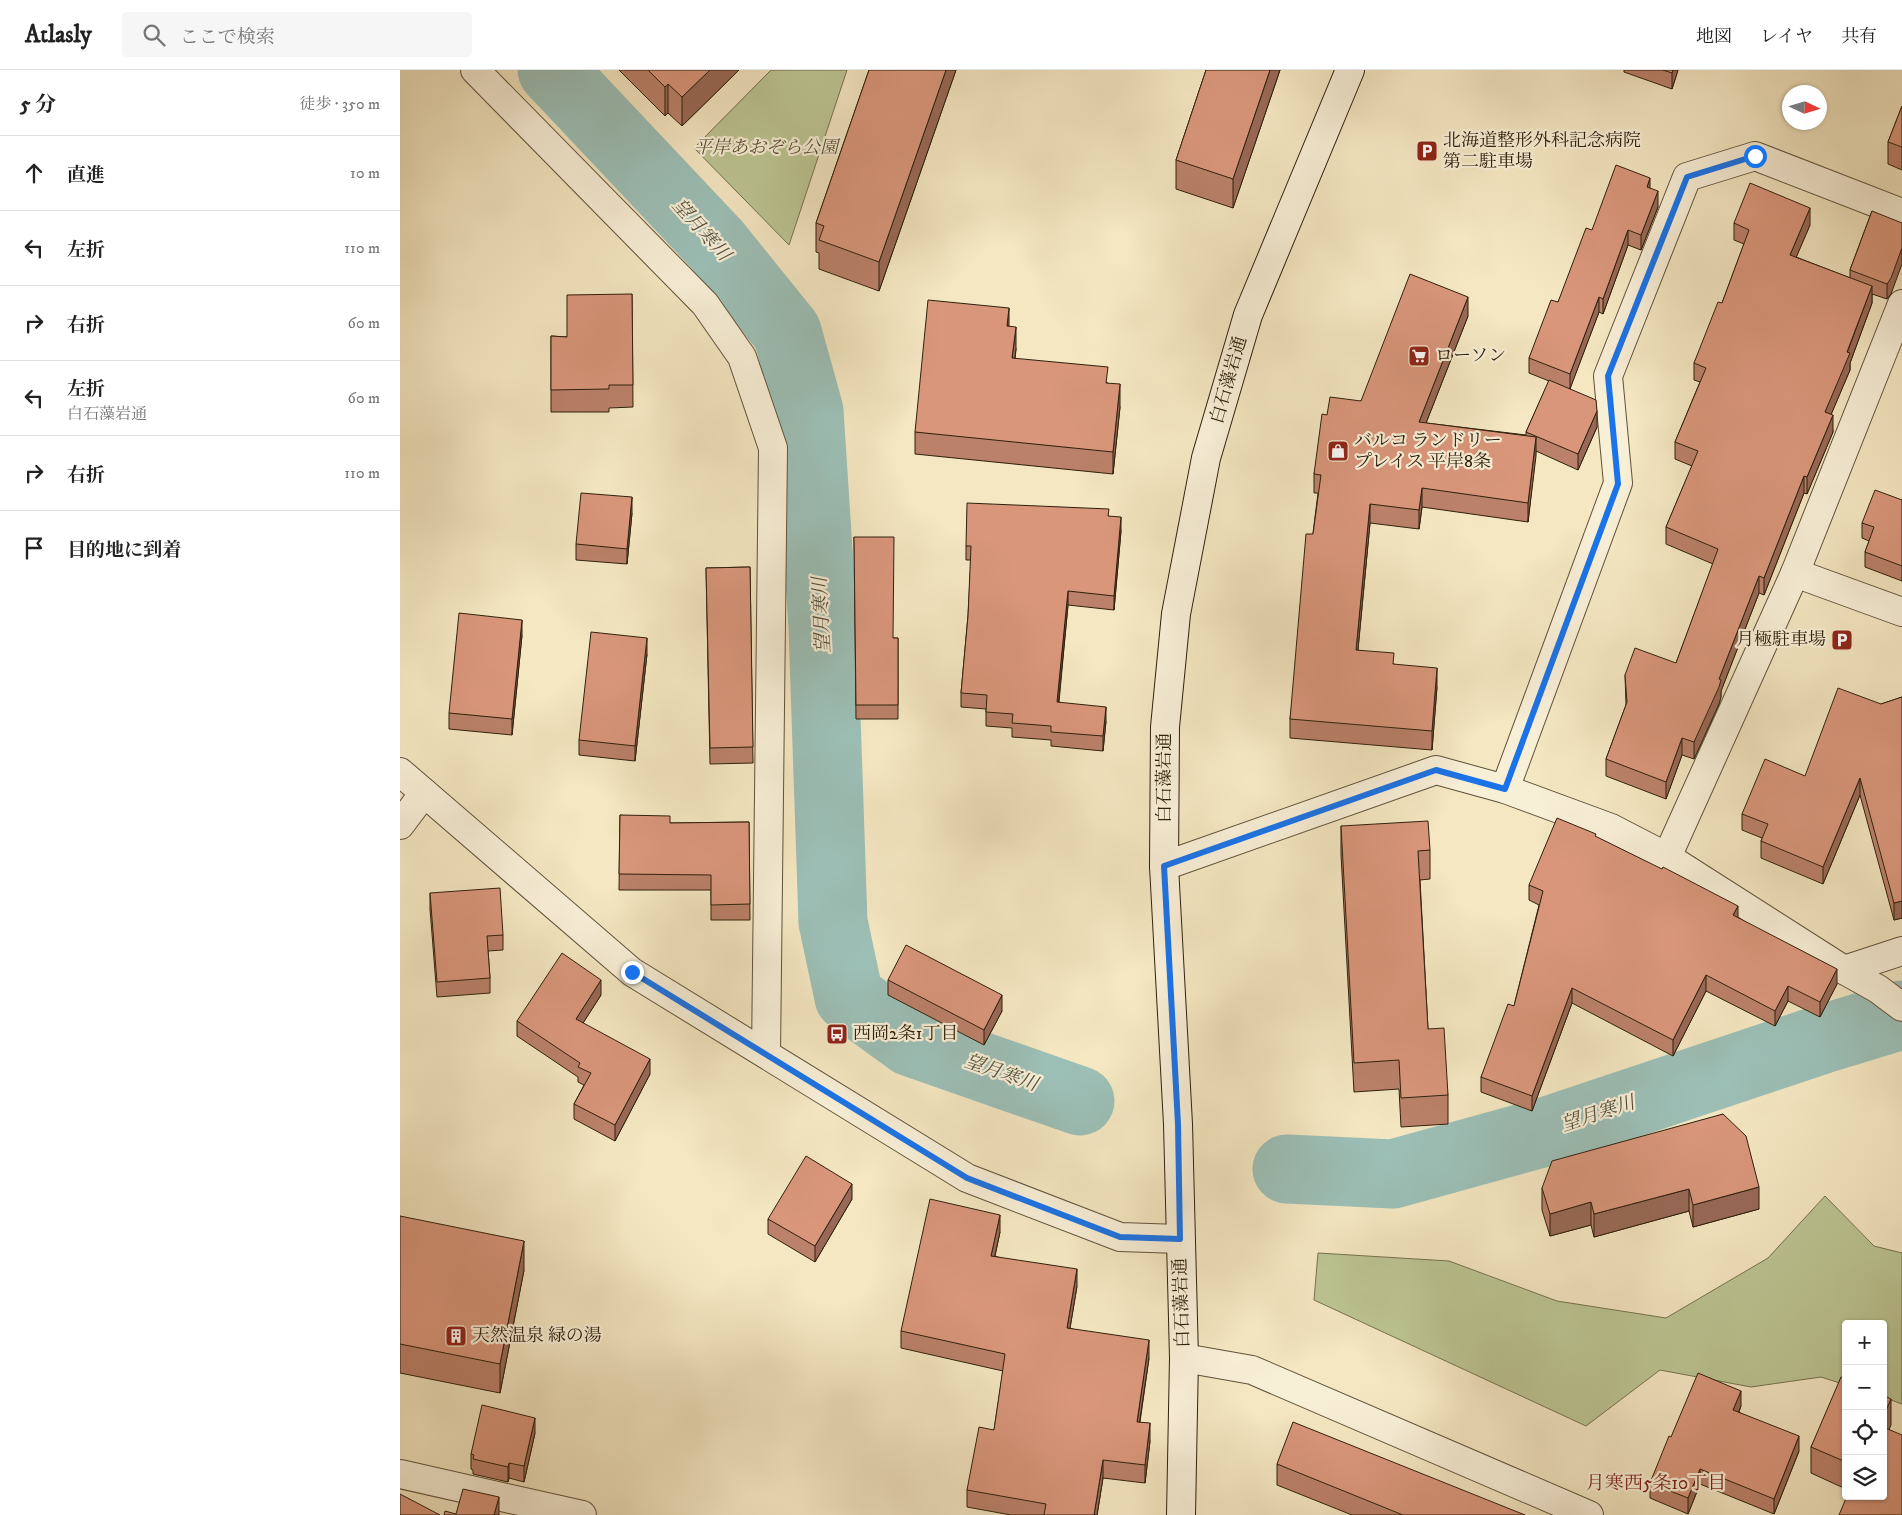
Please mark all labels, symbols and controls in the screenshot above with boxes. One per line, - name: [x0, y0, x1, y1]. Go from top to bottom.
- search box: [122, 12, 472, 57]
- text: Atlasly: [25, 20, 92, 50]
- icon: search: [140, 21, 168, 49]
- text: ここで検索: [180, 26, 275, 49]
- text: 地図: [1696, 26, 1732, 48]
- text: レイヤ: [1760, 26, 1813, 48]
- text: 共有: [1841, 26, 1877, 48]
- north arrow: [1782, 85, 1827, 130]
- text: 5 分: [20, 92, 56, 118]
- text: 徒歩 · 350 m: [299, 94, 380, 114]
- place label: 北海道整形外科記念病院 第二駐車場: [1443, 130, 1641, 173]
- park label: 平岸あおぞら公園: [694, 137, 841, 159]
- parking icon: 北海道整形外科記念病院 第二駐車場: [1415, 139, 1439, 163]
- route start: [1744, 145, 1767, 168]
- icon: ahead: [20, 159, 48, 187]
- text: 10 m: [350, 163, 380, 183]
- text: 直進: [67, 164, 105, 187]
- water label: 望月寒川: [667, 194, 736, 267]
- icon: left: [20, 234, 48, 262]
- text: 110 m: [344, 238, 380, 258]
- text: 左折: [67, 239, 105, 262]
- icon: right: [20, 309, 48, 337]
- text: 60 m: [348, 313, 380, 333]
- text: 右折: [67, 314, 105, 337]
- street label: 白石藻岩通: [1206, 334, 1252, 426]
- supermarket icon: ローソン: [1407, 344, 1431, 368]
- place label: ローソン: [1435, 345, 1506, 367]
- text: 左折: [67, 378, 105, 401]
- icon: left: [20, 384, 48, 412]
- text: 60 m: [348, 388, 380, 408]
- text: 白石藻岩通: [67, 404, 147, 424]
- place label: バルコ ランドリー プレイス 平岸8条: [1354, 430, 1502, 473]
- shop icon: バルコ ランドリー プレイス 平岸8条: [1326, 439, 1350, 463]
- icon: right: [20, 459, 48, 487]
- text: 110 m: [344, 463, 380, 483]
- text: 右折: [67, 464, 105, 487]
- icon: arrive: [20, 534, 48, 562]
- text: 目的地に到着: [67, 539, 181, 562]
- water label: 望月寒川: [808, 574, 835, 654]
- parking icon: 月極駐車場: [1830, 628, 1854, 652]
- place label: 月極駐車場: [1736, 629, 1826, 651]
- street label: 白石藻岩通: [1154, 733, 1176, 823]
- route end: [621, 961, 644, 984]
- bus stop icon: 西岡2条1丁目: [825, 1022, 849, 1046]
- place label: 西岡2条1丁目: [853, 1023, 958, 1045]
- water label: 望月寒川: [961, 1050, 1043, 1097]
- water label: 望月寒川: [1558, 1091, 1640, 1137]
- street label: 白石藻岩通: [1169, 1258, 1195, 1348]
- map controls: [1842, 1320, 1887, 1500]
- button: +: [1842, 1320, 1887, 1365]
- building icon: 天然温泉 緑の湯: [444, 1324, 468, 1348]
- place label: 天然温泉 緑の湯: [472, 1325, 602, 1347]
- button: −: [1842, 1365, 1887, 1410]
- button: locate: [1842, 1410, 1887, 1455]
- button: layers: [1842, 1455, 1887, 1500]
- district label: 月寒西5条10丁目: [1586, 1472, 1726, 1495]

